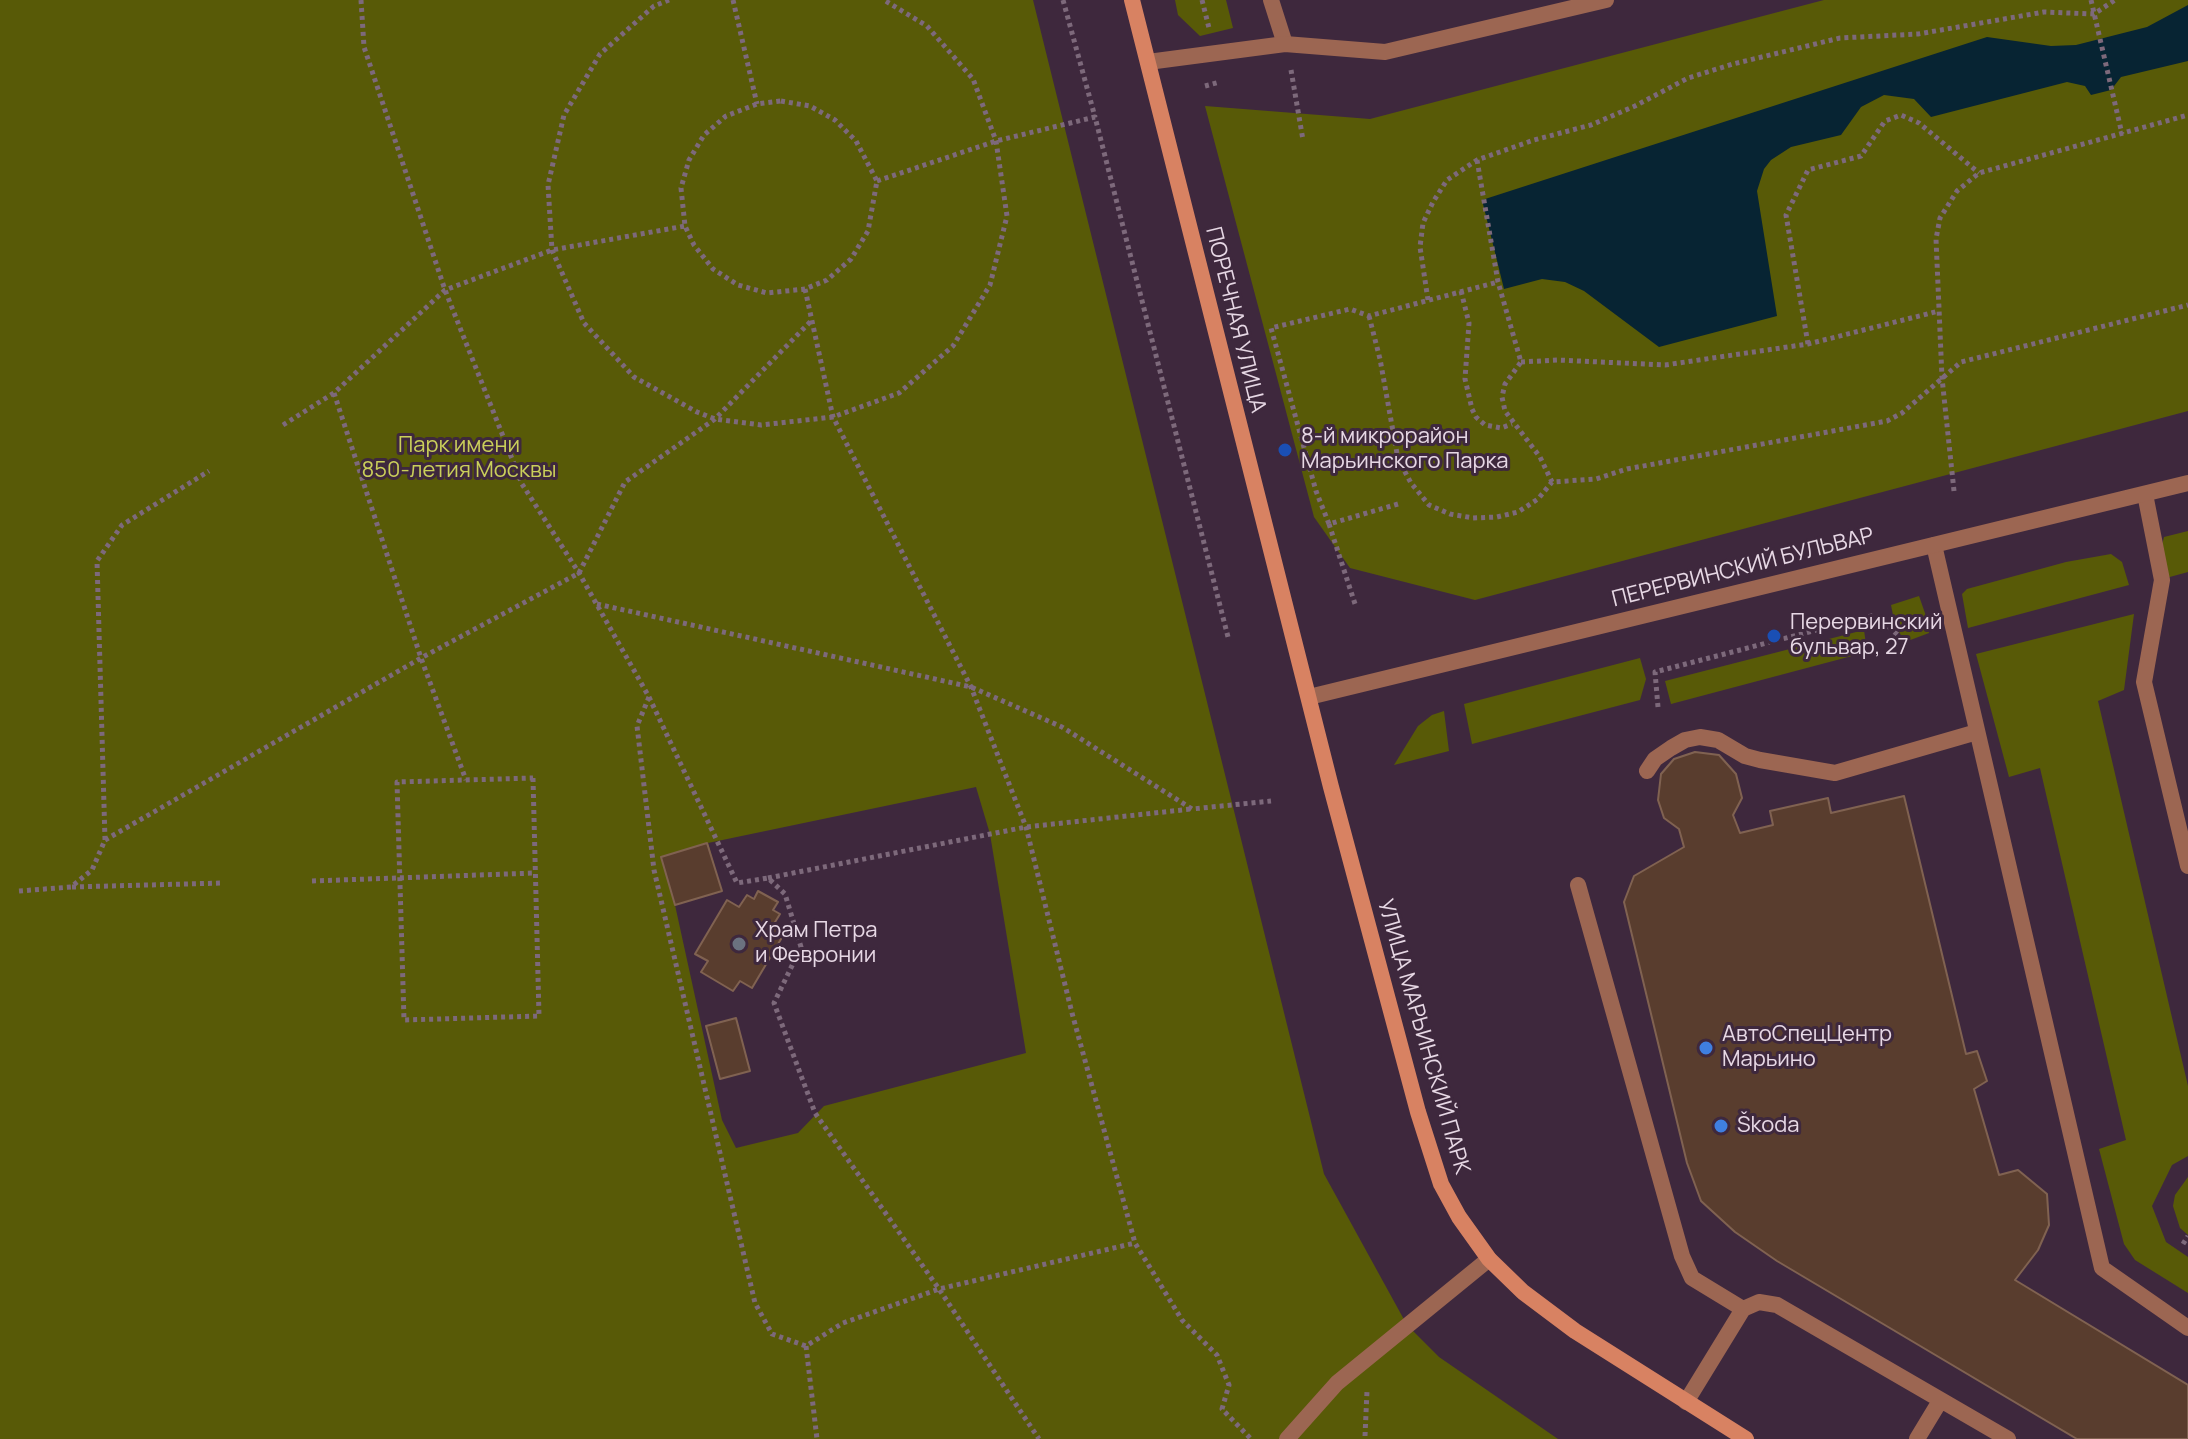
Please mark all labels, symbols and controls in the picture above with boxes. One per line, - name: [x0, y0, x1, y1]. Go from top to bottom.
- street label: ПОРЕЧНАЯ УЛИЦА: [1199, 224, 1271, 416]
- place label: 8-й микрорайон Марьинского Парка: [1301, 424, 1509, 476]
- park label: Парк имени 850-летия Москвы: [362, 433, 556, 484]
- marker: 8-й микрорайон Марьинского Парка: [1276, 441, 1294, 459]
- street label: ПЕРЕРВИНСКИЙ БУЛЬВАР: [1609, 523, 1877, 613]
- place label: Перервинский бульвар, 27: [1790, 610, 1942, 662]
- marker: Перервинский бульвар, 27: [1765, 627, 1783, 645]
- street label: УЛИЦА МАРЬИНСКИЙ ПАРК: [1371, 896, 1475, 1178]
- place label: Храм Петра и Февронии: [755, 918, 878, 970]
- marker: Храм Петра и Февронии: [730, 935, 748, 953]
- place label: АвтоСпецЦентр Марьино: [1722, 1022, 1892, 1074]
- marker: АвтоСпецЦентр Марьино: [1697, 1039, 1715, 1057]
- place label: Škoda: [1737, 1113, 1800, 1139]
- marker: Škoda: [1712, 1117, 1730, 1135]

